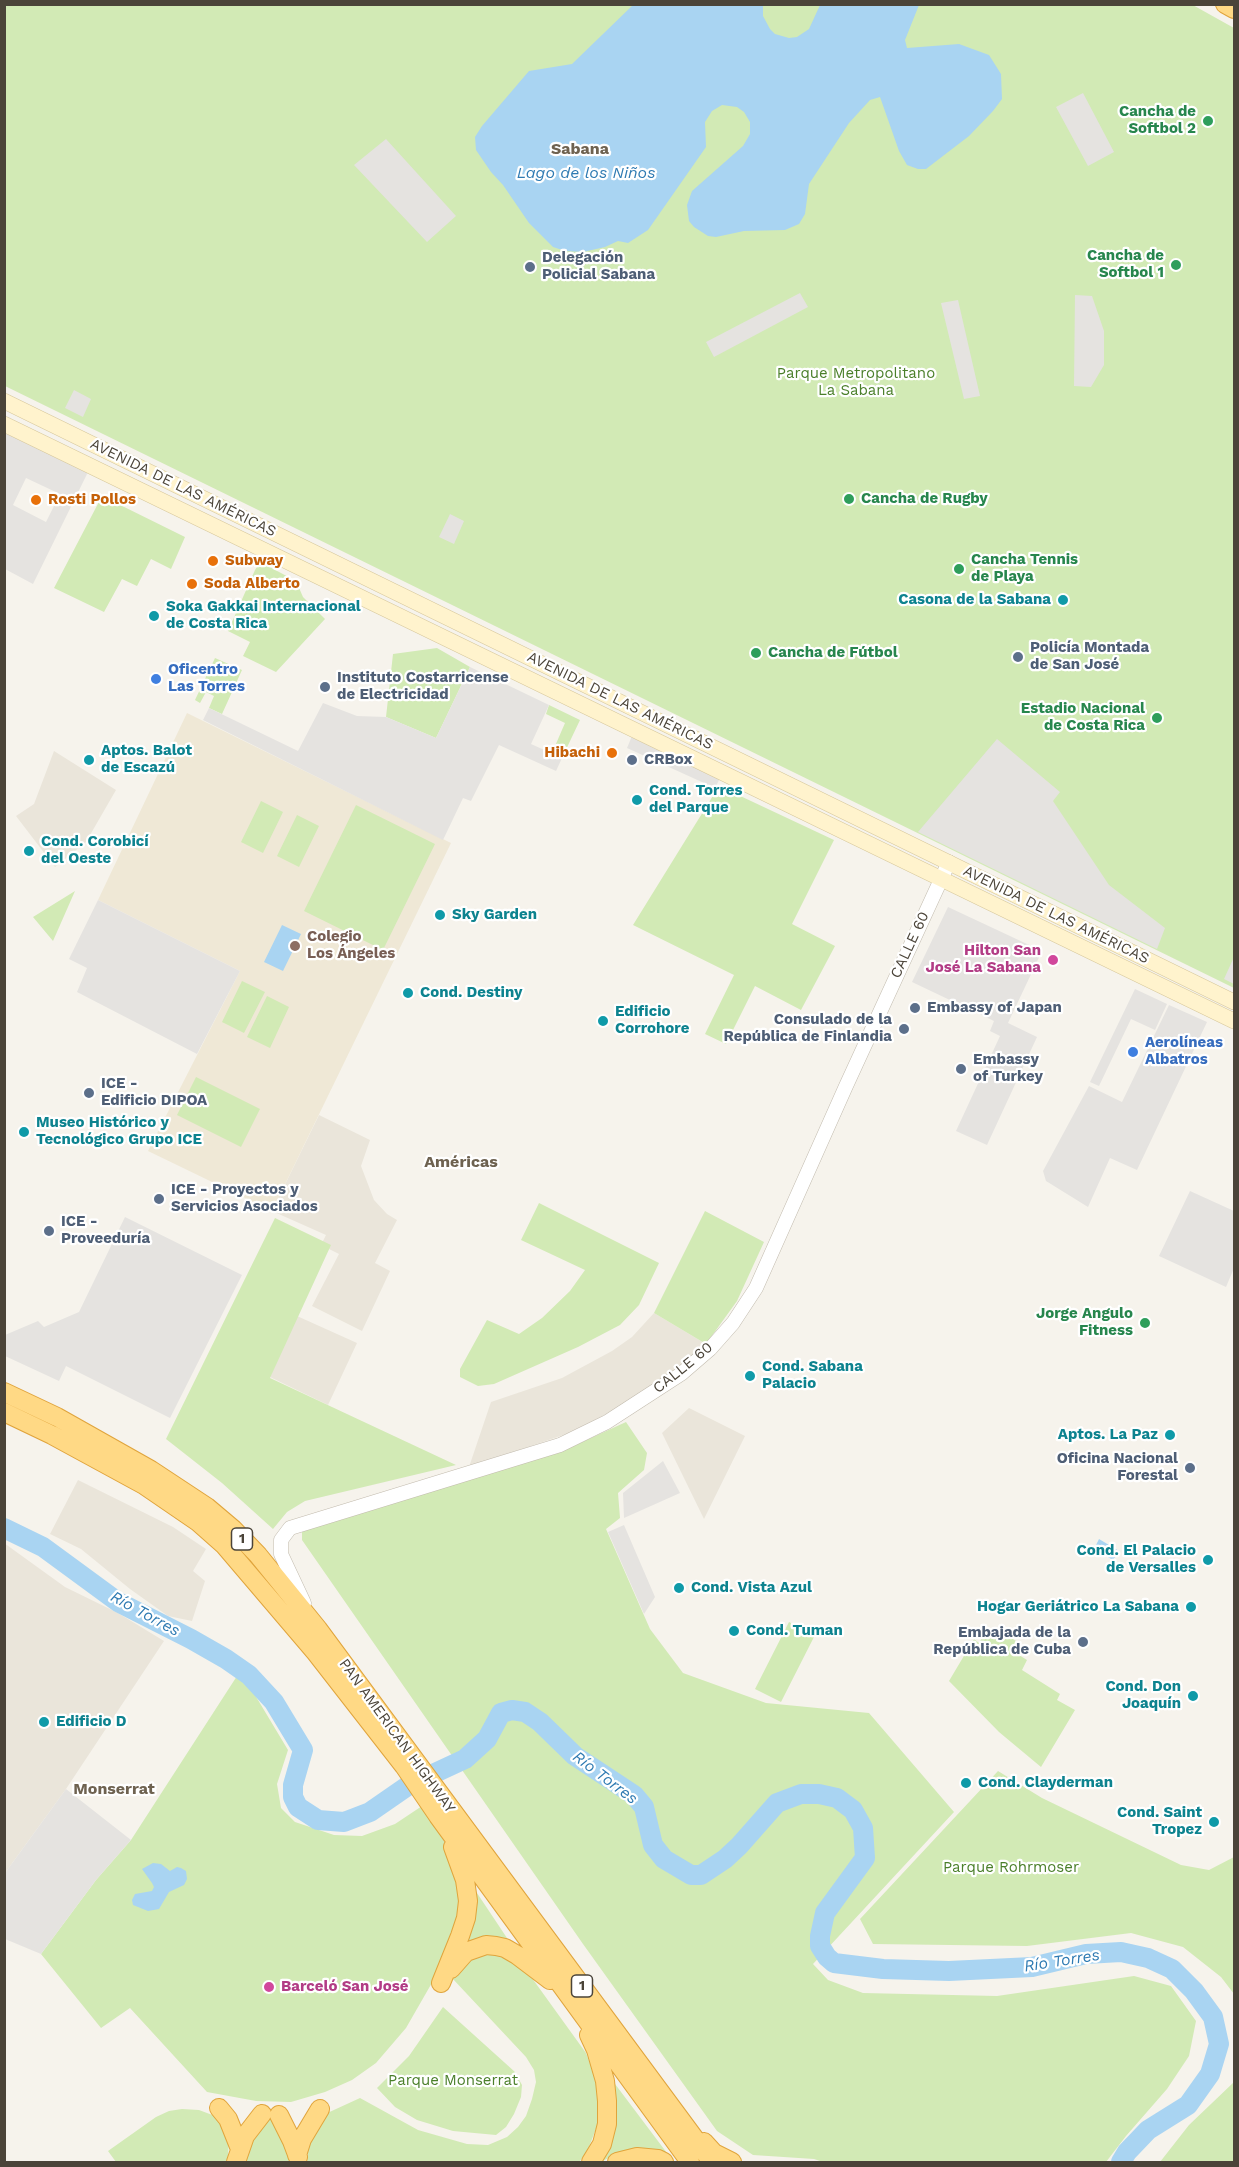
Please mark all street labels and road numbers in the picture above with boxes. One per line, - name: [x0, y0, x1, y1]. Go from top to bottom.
- street label: AVENIDA DE LAS AMÉRICAS: [87, 435, 279, 541]
- street label: AVENIDA DE LAS AMÉRICAS: [524, 648, 716, 754]
- street label: AVENIDA DE LAS AMÉRICAS: [960, 862, 1152, 968]
- street label: CALLE 60: [887, 909, 933, 981]
- street label: CALLE 60: [650, 1339, 716, 1397]
- road number: 1: [232, 1528, 252, 1550]
- street label: PAN AMERICAN HIGHWAY: [335, 1655, 459, 1817]
- road number: 1: [572, 1975, 592, 1997]

